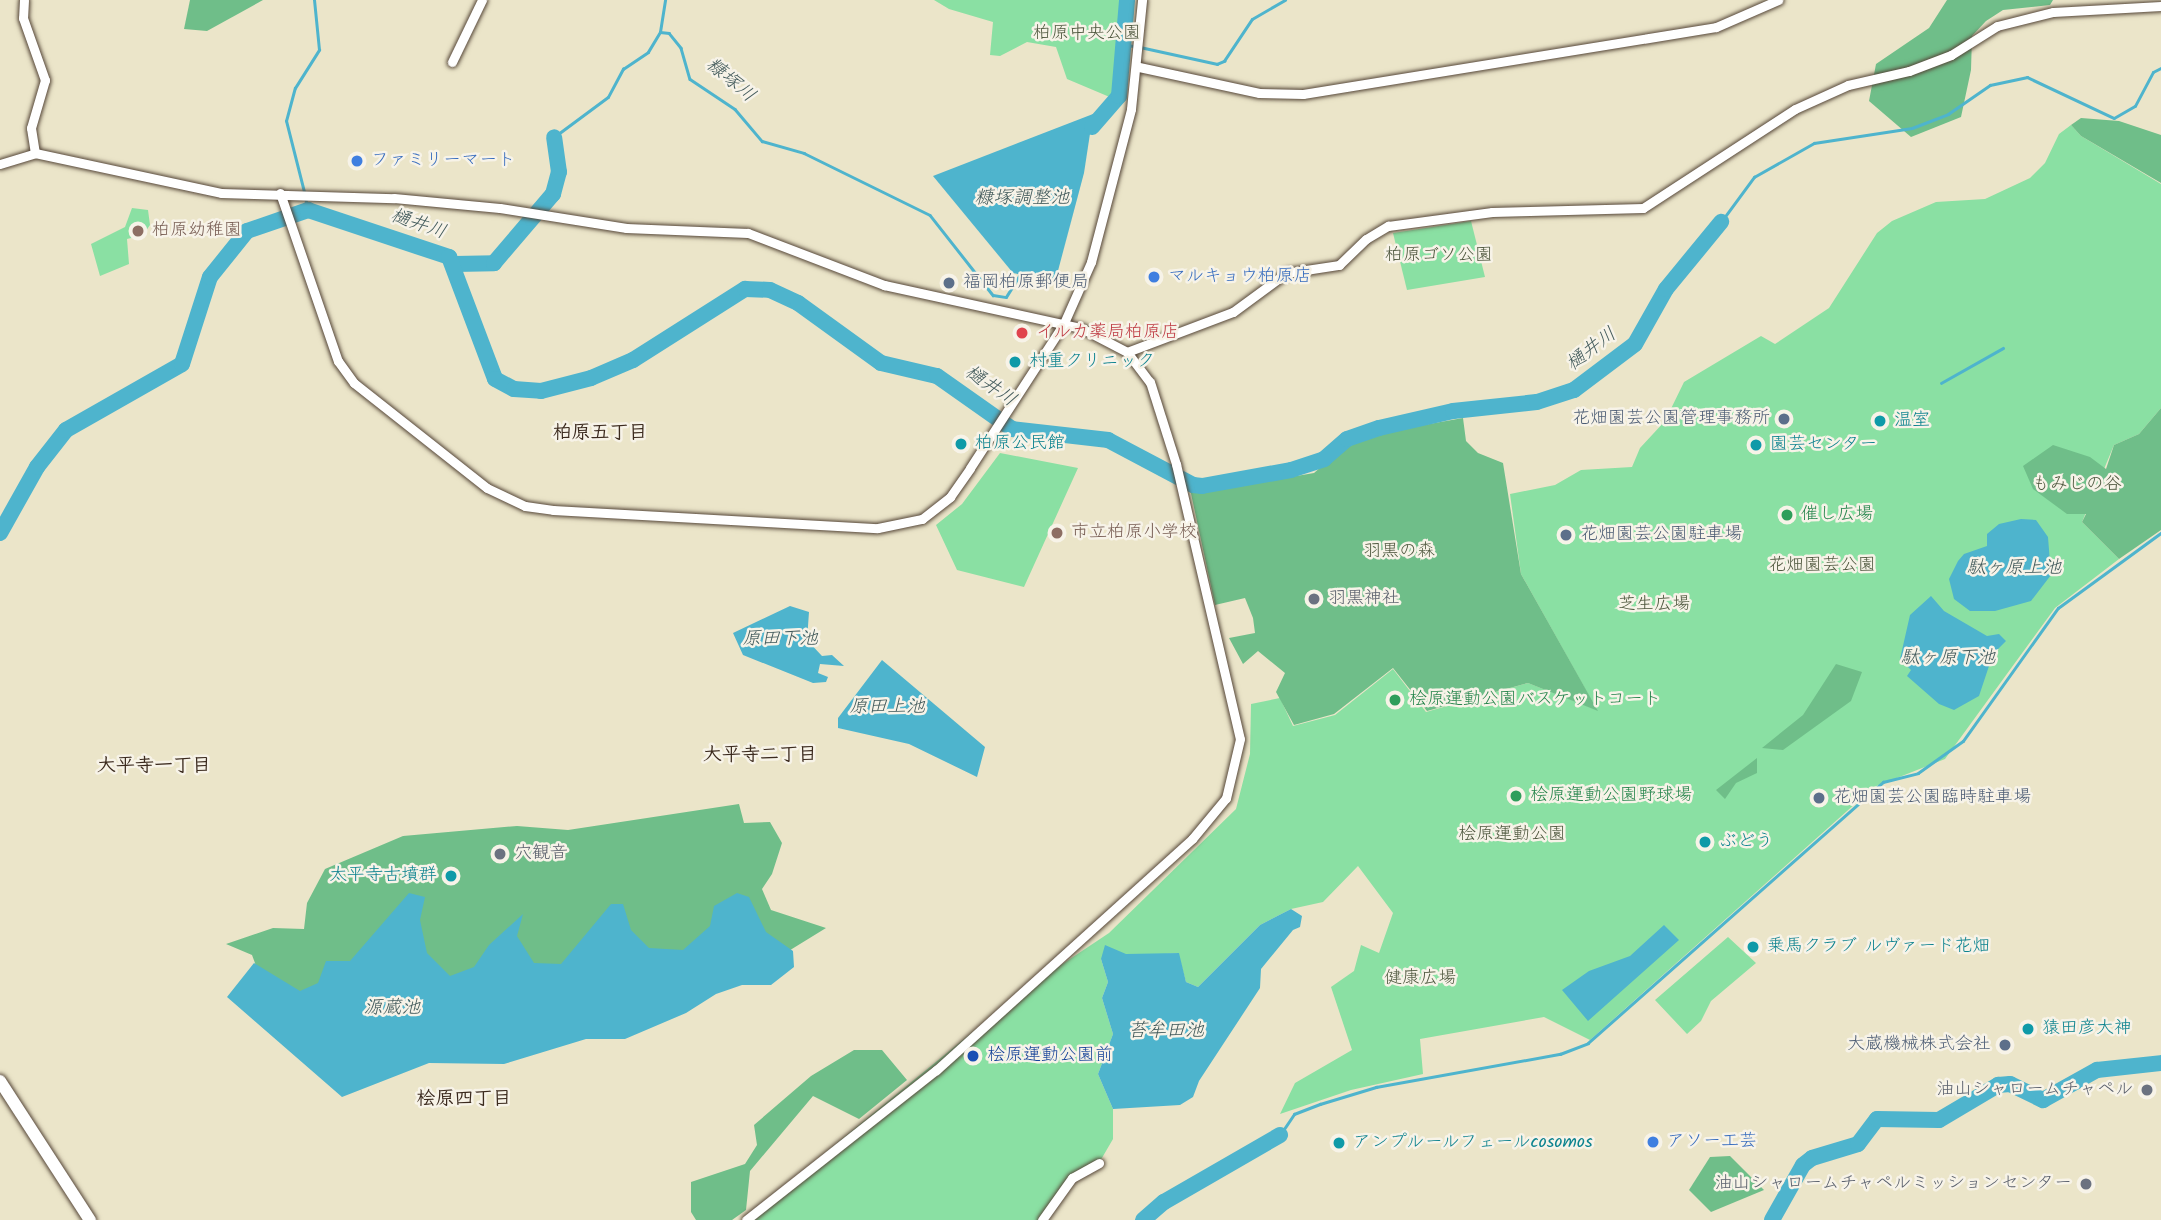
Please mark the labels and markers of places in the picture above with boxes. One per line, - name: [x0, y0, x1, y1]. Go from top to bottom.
- place label: ファミリーマート: [371, 150, 515, 172]
- marker: ファミリーマート: [349, 153, 365, 169]
- place label: 柏原幼稚園: [152, 220, 242, 242]
- marker: 柏原幼稚園: [130, 223, 146, 239]
- place label: マルキョウ柏原店: [1168, 266, 1312, 288]
- marker: マルキョウ柏原店: [1146, 269, 1162, 285]
- place label: 福岡柏原郵便局: [963, 272, 1089, 294]
- marker: 福岡柏原郵便局: [941, 275, 957, 291]
- place label: イルカ薬局柏原店: [1036, 322, 1180, 344]
- marker: イルカ薬局柏原店: [1014, 325, 1030, 341]
- place label: 村重クリニック: [1029, 351, 1155, 373]
- marker: 村重クリニック: [1007, 354, 1023, 370]
- place label: 花畑園芸公園管理事務所: [1572, 408, 1770, 430]
- place label: 温室: [1894, 410, 1930, 432]
- marker: 花畑園芸公園管理事務所: [1776, 411, 1792, 427]
- marker: 温室: [1872, 413, 1888, 429]
- place label: 柏原公民館: [975, 433, 1065, 455]
- place label: 園芸センター: [1770, 434, 1878, 456]
- marker: 柏原公民館: [953, 436, 969, 452]
- marker: 園芸センター: [1748, 437, 1764, 453]
- place label: 催し広場: [1801, 504, 1873, 526]
- marker: 催し広場: [1779, 507, 1795, 523]
- place label: 市立柏原小学校: [1071, 522, 1197, 544]
- place label: 花畑園芸公園駐車場: [1580, 524, 1742, 546]
- marker: 市立柏原小学校: [1049, 525, 1065, 541]
- marker: 花畑園芸公園駐車場: [1558, 527, 1574, 543]
- place label: 羽黒神社: [1328, 588, 1400, 610]
- marker: 羽黒神社: [1306, 591, 1322, 607]
- place label: 桧原運動公園バスケットコート: [1409, 689, 1661, 711]
- marker: 桧原運動公園バスケットコート: [1387, 692, 1403, 708]
- place label: 桧原運動公園野球場: [1530, 785, 1692, 807]
- place label: 花畑園芸公園臨時駐車場: [1833, 787, 2031, 809]
- marker: 桧原運動公園野球場: [1508, 788, 1524, 804]
- marker: 花畑園芸公園臨時駐車場: [1811, 790, 1827, 806]
- place label: ぶどう: [1719, 831, 1773, 853]
- marker: ぶどう: [1697, 834, 1713, 850]
- place label: 穴観音: [514, 843, 568, 865]
- marker: 穴観音: [492, 846, 508, 862]
- place label: 太平寺古墳群: [329, 865, 437, 887]
- marker: 太平寺古墳群: [443, 868, 459, 884]
- place label: 乗馬クラブ ルヴァード花畑: [1767, 936, 1990, 958]
- marker: 乗馬クラブ ルヴァード花畑: [1745, 939, 1761, 955]
- place label: 猿田彦大神: [2042, 1018, 2132, 1040]
- marker: 猿田彦大神: [2020, 1021, 2036, 1037]
- place label: 大蔵機械株式会社: [1847, 1034, 1991, 1056]
- marker: 大蔵機械株式会社: [1997, 1037, 2013, 1053]
- place label: 桧原運動公園前: [987, 1045, 1113, 1067]
- marker: 桧原運動公園前: [965, 1048, 981, 1064]
- place label: 油山シャロームチャペル: [1935, 1079, 2133, 1101]
- marker: 油山シャロームチャペル: [2139, 1082, 2155, 1098]
- place label: アソー工芸: [1667, 1131, 1757, 1153]
- place label: アンプルールフェールcosomos: [1353, 1132, 1596, 1154]
- marker: アソー工芸: [1645, 1134, 1661, 1150]
- marker: アンプルールフェールcosomos: [1331, 1135, 1347, 1151]
- place label: 油山シャロームチャペルミッションセンター: [1712, 1173, 2072, 1195]
- marker: 油山シャロームチャペルミッションセンター: [2078, 1176, 2094, 1192]

